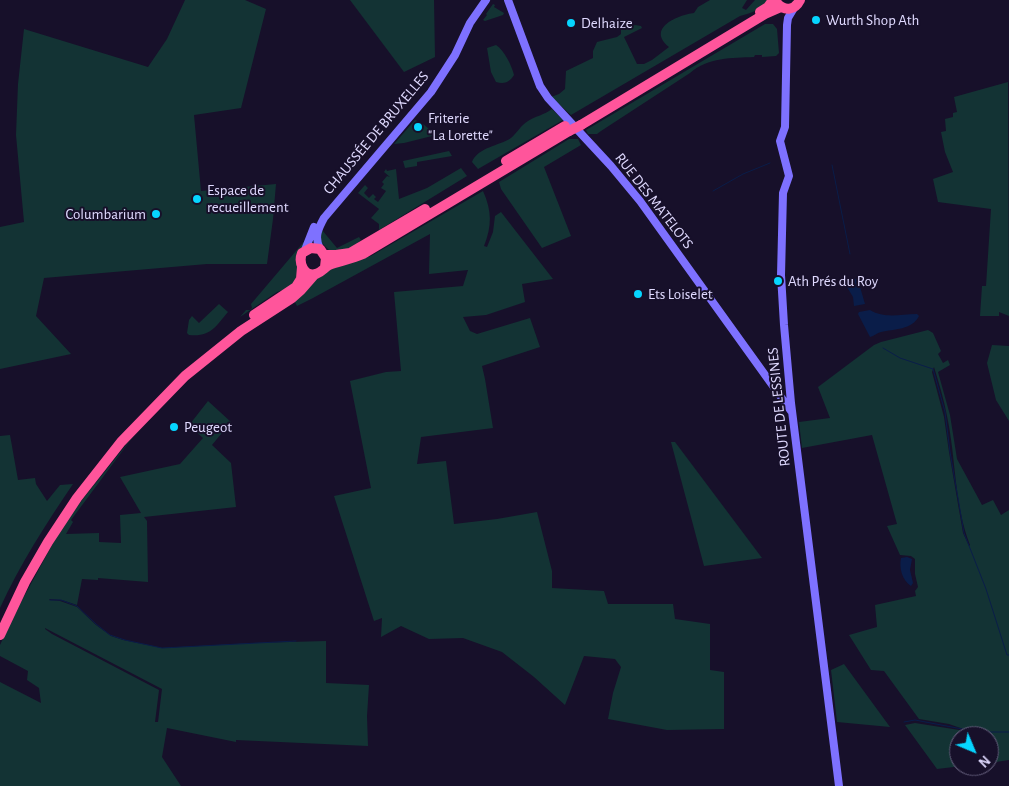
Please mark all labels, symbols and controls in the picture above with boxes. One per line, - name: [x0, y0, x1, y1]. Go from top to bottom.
- place label: Wurth Shop Ath: [826, 11, 919, 29]
- place label: Delhaize: [581, 14, 633, 32]
- marker: Wurth Shop Ath: [810, 14, 822, 26]
- marker: Delhaize: [565, 17, 577, 29]
- street label: CHAUSSÉE DE BRUXELLES: [319, 68, 433, 198]
- place label: Friterie "La Lorette": [428, 109, 493, 144]
- marker: Friterie "La Lorette": [412, 121, 424, 133]
- street label: RUE DES MATELOTS: [611, 149, 697, 253]
- place label: Espace de recueillement: [207, 181, 288, 216]
- marker: Espace de recueillement: [191, 193, 203, 205]
- place label: Columbarium: [65, 205, 146, 223]
- marker: Columbarium: [150, 208, 162, 220]
- place label: Ath Prés du Roy: [788, 272, 878, 290]
- marker: Ath Prés du Roy: [772, 275, 784, 287]
- place label: Ets Loiselet: [648, 285, 713, 303]
- marker: Ets Loiselet: [632, 288, 644, 300]
- street label: ROUTE DE LESSINES: [764, 347, 794, 467]
- place label: Peugeot: [184, 418, 232, 436]
- marker: Peugeot: [168, 421, 180, 433]
- north arrow: [949, 726, 999, 776]
- text: N: [976, 753, 992, 769]

